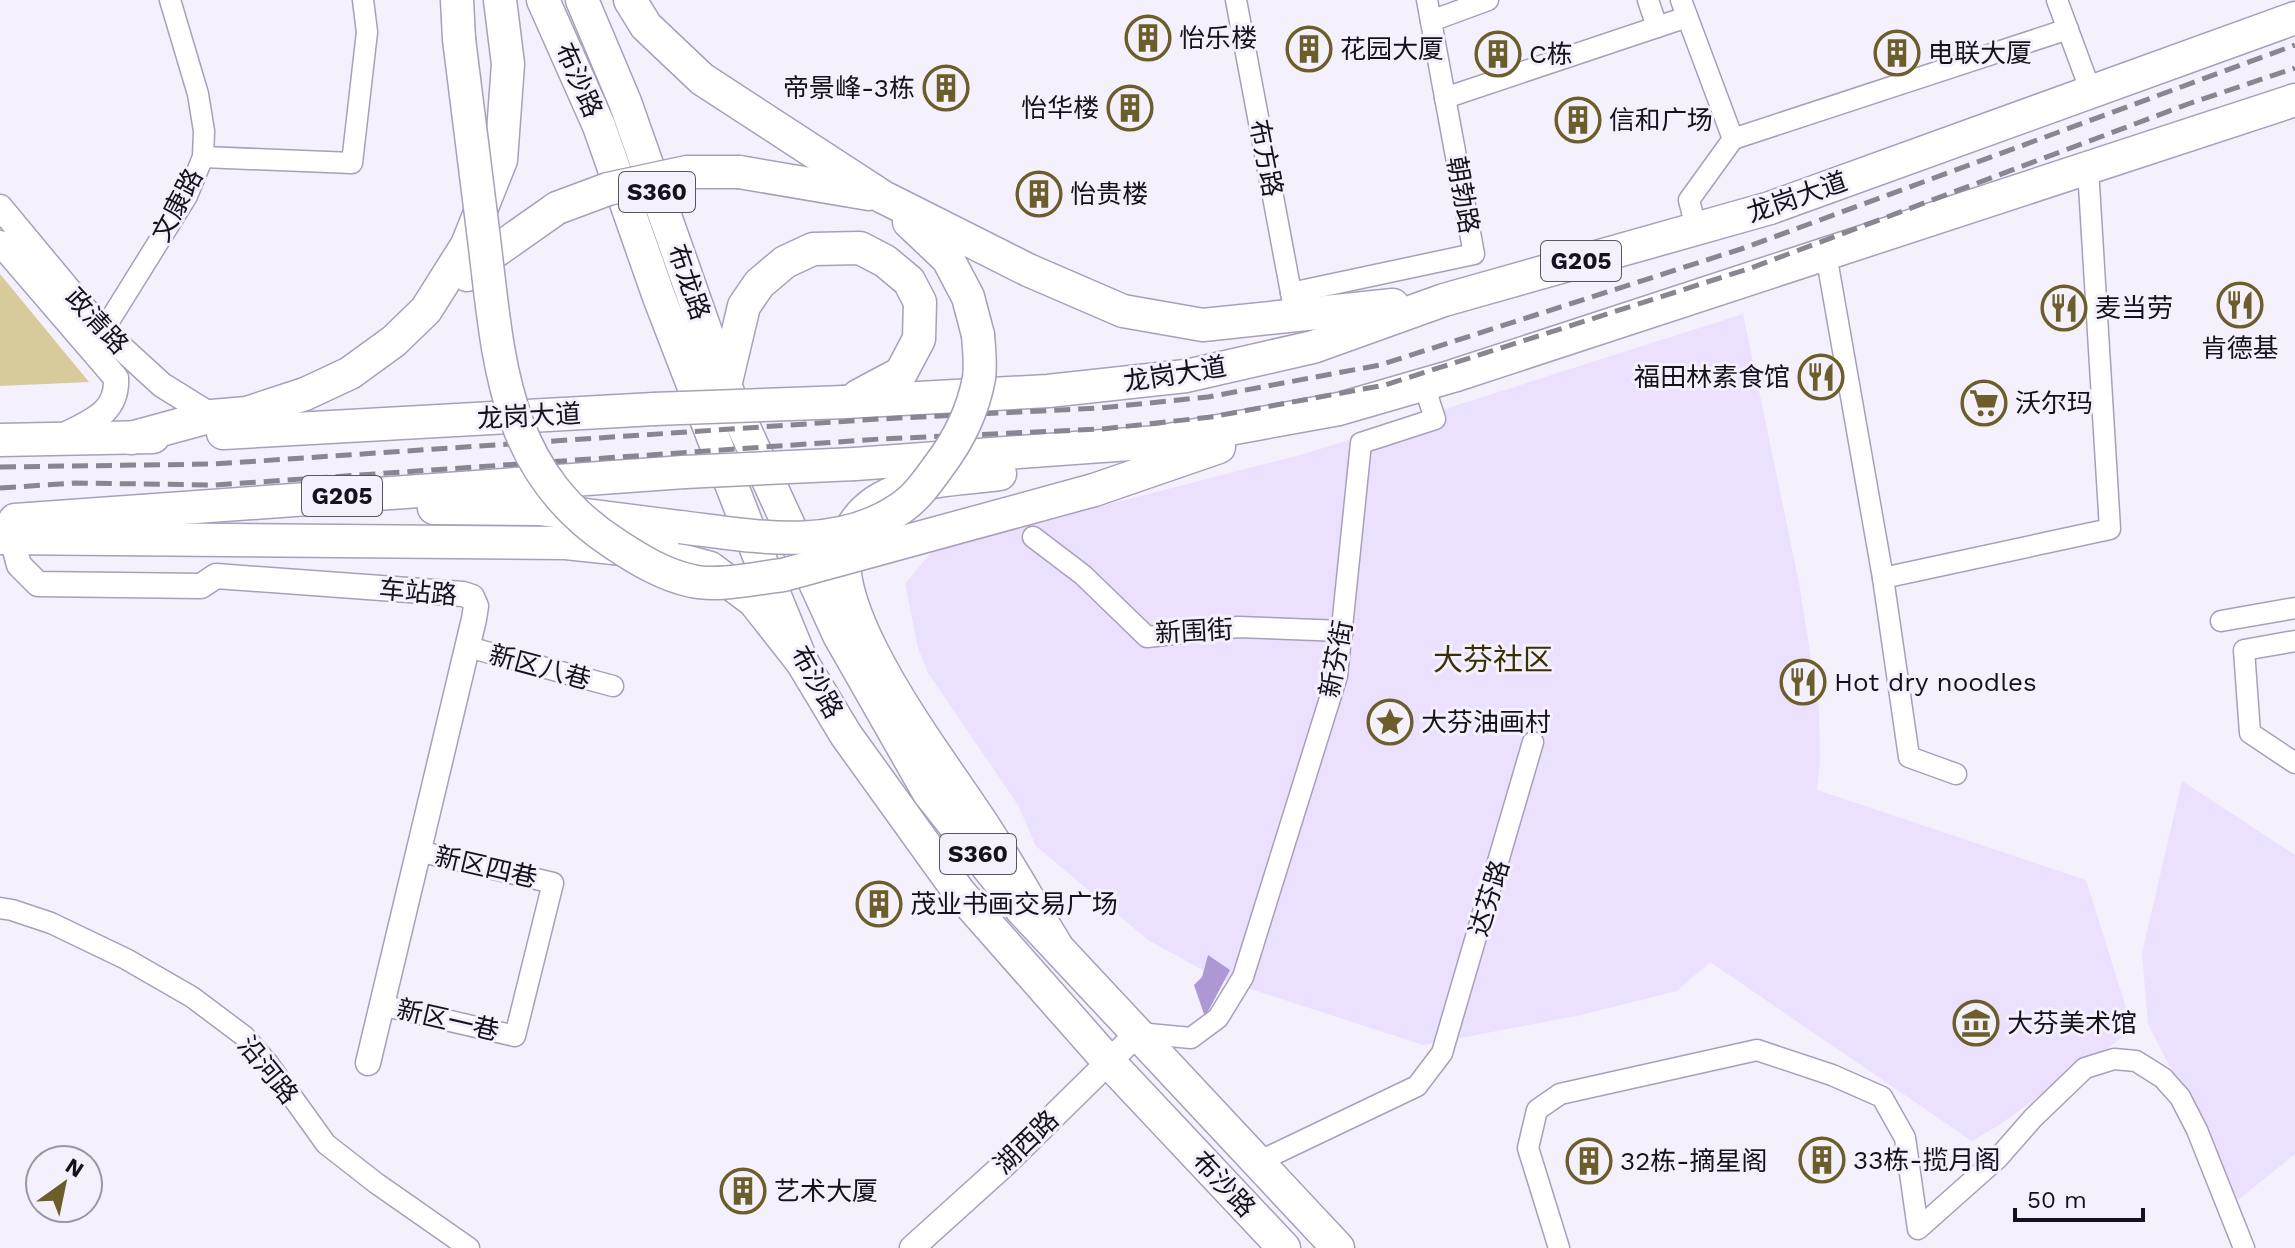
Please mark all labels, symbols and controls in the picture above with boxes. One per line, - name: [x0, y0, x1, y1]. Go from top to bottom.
- building icon: 怡乐楼: [1124, 14, 1172, 62]
- place label: 怡乐楼: [1179, 23, 1257, 53]
- building icon: 花园大厦: [1285, 25, 1333, 73]
- building icon: 电联大厦: [1873, 29, 1921, 77]
- building icon: C栋: [1474, 30, 1522, 78]
- place label: 花园大厦: [1340, 34, 1444, 64]
- street label: 布沙路: [549, 38, 609, 122]
- place label: 电联大厦: [1928, 38, 2032, 68]
- place label: C栋: [1529, 39, 1573, 69]
- building icon: 帝景峰-3栋: [922, 64, 970, 112]
- place label: 帝景峰-3栋: [783, 73, 915, 103]
- building icon: 怡华楼: [1106, 84, 1154, 132]
- place label: 怡华楼: [1021, 93, 1099, 123]
- building icon: 信和广场: [1554, 96, 1602, 144]
- place label: 信和广场: [1609, 105, 1713, 135]
- street label: 布方路: [1244, 117, 1288, 199]
- street label: 朝勃路: [1441, 154, 1485, 236]
- street label: 文康路: [145, 164, 209, 246]
- street label: 龙岗大道: [1743, 166, 1851, 228]
- building icon: 怡贵楼: [1015, 170, 1063, 218]
- road number: S360: [619, 172, 695, 212]
- place label: 怡贵楼: [1070, 179, 1148, 209]
- street label: 布龙路: [662, 240, 716, 324]
- road number: G205: [1541, 241, 1621, 281]
- restaurant icon: 肯德基: [2216, 281, 2264, 329]
- street label: 政清路: [59, 282, 135, 360]
- restaurant icon: 麦当劳: [2040, 284, 2088, 332]
- place label: 麦当劳: [2095, 293, 2173, 323]
- place label: 肯德基: [2201, 333, 2279, 363]
- street label: 龙岗大道: [1121, 351, 1229, 397]
- restaurant icon: 福田林素食馆: [1797, 353, 1845, 401]
- place label: 福田林素食馆: [1634, 362, 1790, 392]
- supermarket icon: 沃尔玛: [1960, 379, 2008, 427]
- place label: 沃尔玛: [2015, 388, 2093, 418]
- street label: 龙岗大道: [476, 398, 582, 434]
- road number: G205: [302, 476, 382, 516]
- street label: 车站路: [378, 574, 458, 610]
- street label: 新围街: [1154, 614, 1234, 648]
- street label: 新芬街: [1314, 618, 1358, 700]
- street label: 新区八巷: [486, 639, 594, 695]
- street label: 布沙路: [785, 641, 849, 723]
- district label: 大芬社区: [1433, 642, 1553, 677]
- restaurant icon: Hot dry noodles: [1779, 658, 1827, 706]
- place label: Hot dry noodles: [1834, 667, 2037, 697]
- place icon: 大芬油画村: [1366, 698, 1414, 746]
- place label: 大芬油画村: [1421, 707, 1551, 737]
- road number: S360: [940, 834, 1016, 874]
- street label: 新区四巷: [432, 841, 540, 893]
- street label: 达芬路: [1463, 856, 1515, 940]
- building icon: 茂业书画交易广场: [855, 880, 903, 928]
- place label: 茂业书画交易广场: [910, 889, 1118, 919]
- street label: 新区一巷: [394, 994, 502, 1046]
- museum icon: 大芬美术馆: [1952, 999, 2000, 1047]
- place label: 大芬美术馆: [2007, 1008, 2137, 1038]
- street label: 沿河路: [232, 1030, 304, 1110]
- street label: 湖西路: [988, 1104, 1064, 1180]
- building icon: 33栋-揽月阁: [1798, 1136, 1846, 1184]
- building icon: 32栋-摘星阁: [1565, 1137, 1613, 1185]
- north arrow: [24, 1144, 104, 1224]
- street label: 布沙路: [1186, 1145, 1262, 1223]
- place label: 33栋-揽月阁: [1853, 1145, 2001, 1175]
- place label: 32栋-摘星阁: [1620, 1146, 1768, 1176]
- text: N: [61, 1153, 88, 1183]
- building icon: 艺术大厦: [719, 1167, 767, 1215]
- scale bar: [2015, 1172, 2143, 1222]
- place label: 艺术大厦: [774, 1176, 878, 1206]
- text: 50 m: [2027, 1186, 2087, 1214]

